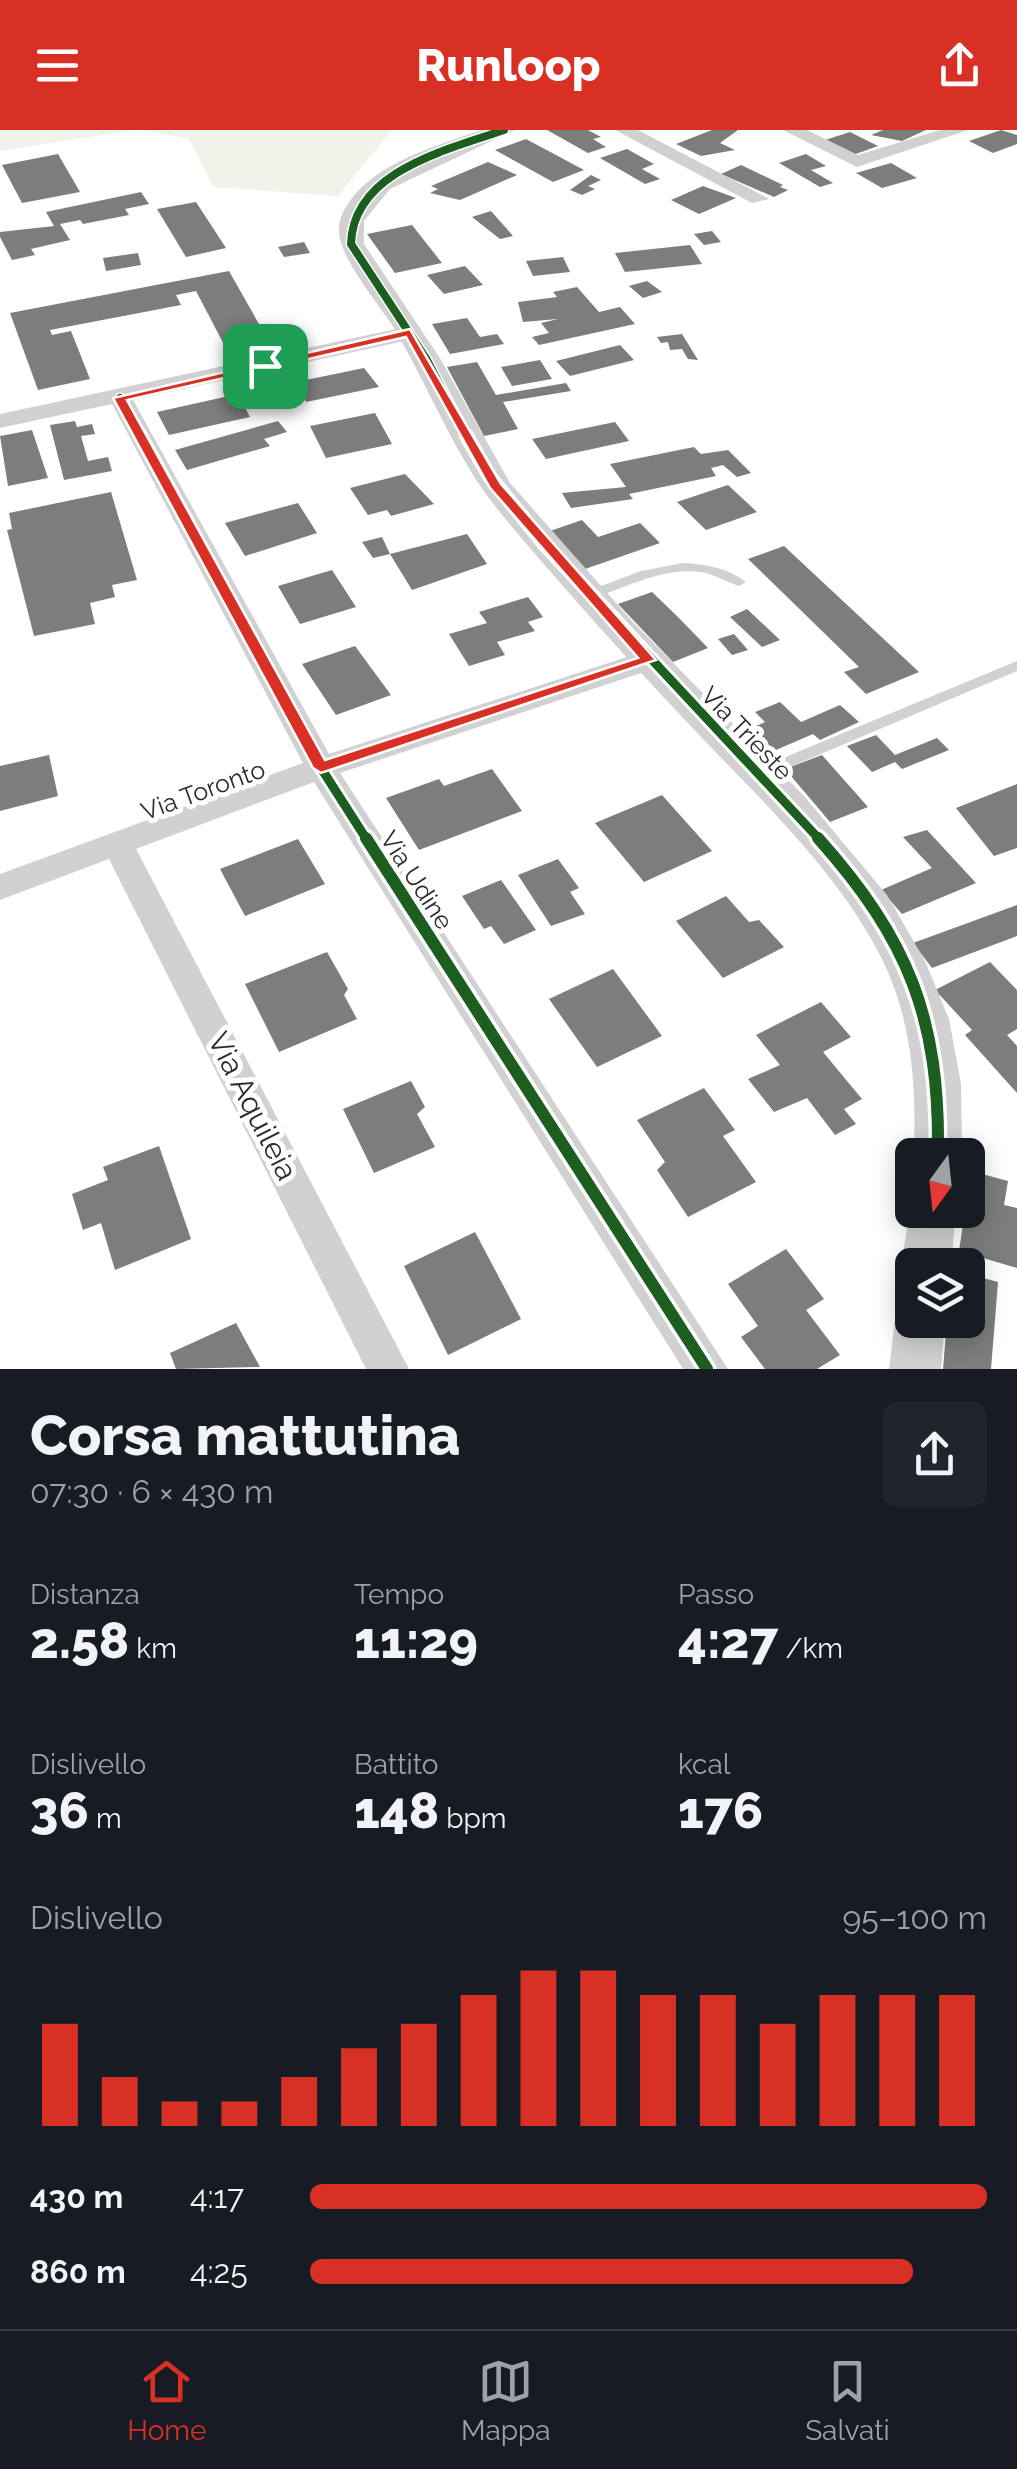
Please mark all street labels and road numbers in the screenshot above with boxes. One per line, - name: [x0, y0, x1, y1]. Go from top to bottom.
- street label: Via Trieste: [695, 680, 799, 786]
- street label: Via Toronto: [137, 754, 269, 826]
- street label: Via Udine: [374, 825, 460, 935]
- street label: Via Aquileia: [201, 1026, 305, 1186]

